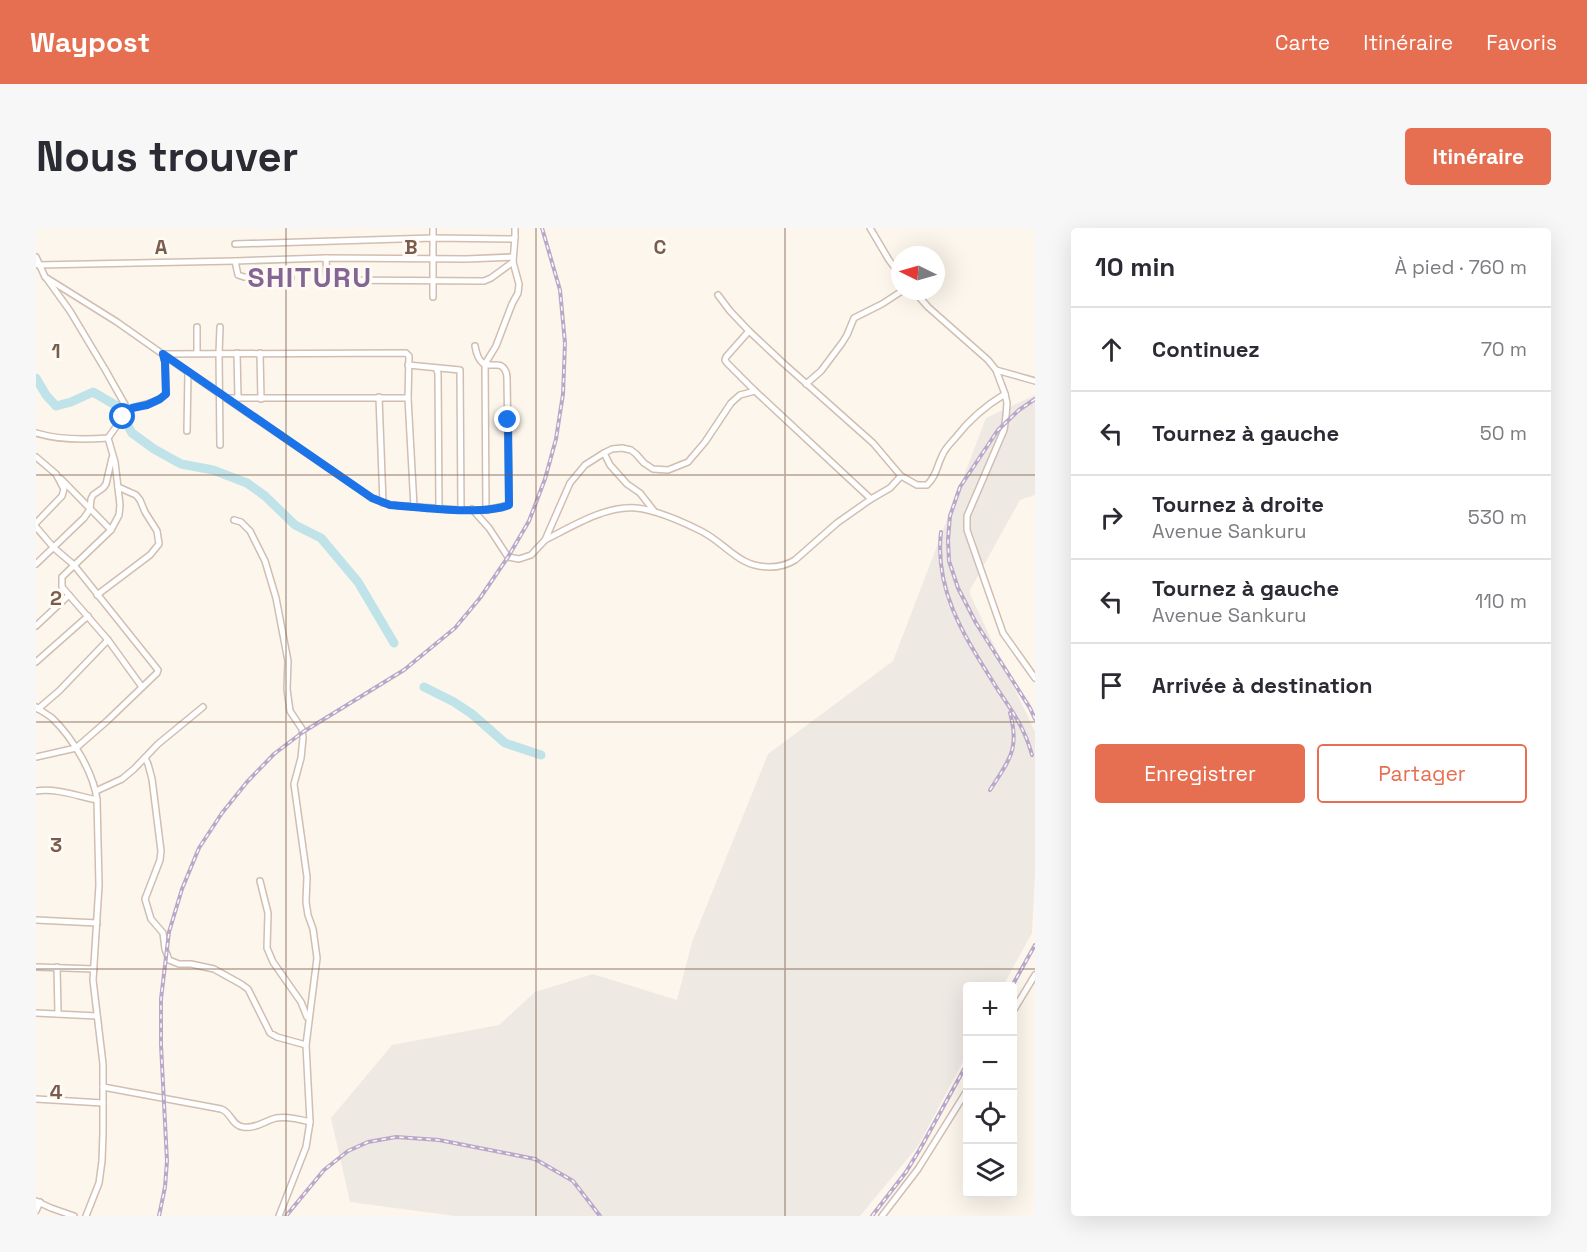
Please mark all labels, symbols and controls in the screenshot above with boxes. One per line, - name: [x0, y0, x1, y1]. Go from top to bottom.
- text: Waypost: [30, 24, 150, 60]
- text: Carte: [1275, 29, 1330, 56]
- text: Itinéraire: [1363, 29, 1453, 56]
- text: Favoris: [1486, 29, 1557, 56]
- button: Itinéraire: [1405, 128, 1551, 185]
- text: Nous trouver: [36, 130, 298, 183]
- text: A: [155, 234, 168, 260]
- text: B: [404, 234, 418, 260]
- text: C: [654, 234, 667, 260]
- north arrow: [891, 246, 945, 300]
- text: 10 min: [1095, 250, 1175, 284]
- text: À pied · 760 m: [1394, 254, 1527, 280]
- district label: SHITURU: [247, 259, 373, 295]
- icon: ahead: [1095, 333, 1128, 366]
- text: Continuez: [1152, 335, 1260, 363]
- text: 70 m: [1481, 336, 1527, 362]
- text: 1: [51, 338, 61, 364]
- route start: [109, 403, 135, 429]
- route end: [494, 406, 520, 432]
- icon: left: [1095, 417, 1128, 450]
- text: Tournez à gauche: [1152, 419, 1339, 447]
- text: 50 m: [1480, 420, 1527, 446]
- text: Tournez à droite: [1152, 490, 1324, 518]
- icon: right: [1095, 501, 1128, 534]
- text: 530 m: [1468, 504, 1527, 530]
- text: Avenue Sankuru: [1152, 518, 1307, 544]
- text: Tournez à gauche: [1152, 574, 1339, 602]
- text: 2: [50, 585, 62, 611]
- icon: left: [1095, 585, 1128, 618]
- text: 110 m: [1475, 588, 1527, 614]
- text: Avenue Sankuru: [1152, 602, 1307, 628]
- icon: arrive: [1095, 669, 1128, 702]
- text: Arrivée à destination: [1152, 671, 1373, 699]
- button: Enregistrer: [1095, 744, 1305, 803]
- button: Partager: [1317, 744, 1527, 803]
- text: 3: [50, 832, 62, 858]
- map controls: [963, 982, 1017, 1198]
- button: +: [963, 982, 1017, 1036]
- button: −: [963, 1036, 1017, 1090]
- text: 4: [50, 1079, 63, 1105]
- button: locate: [963, 1090, 1017, 1144]
- button: layers: [963, 1144, 1017, 1198]

